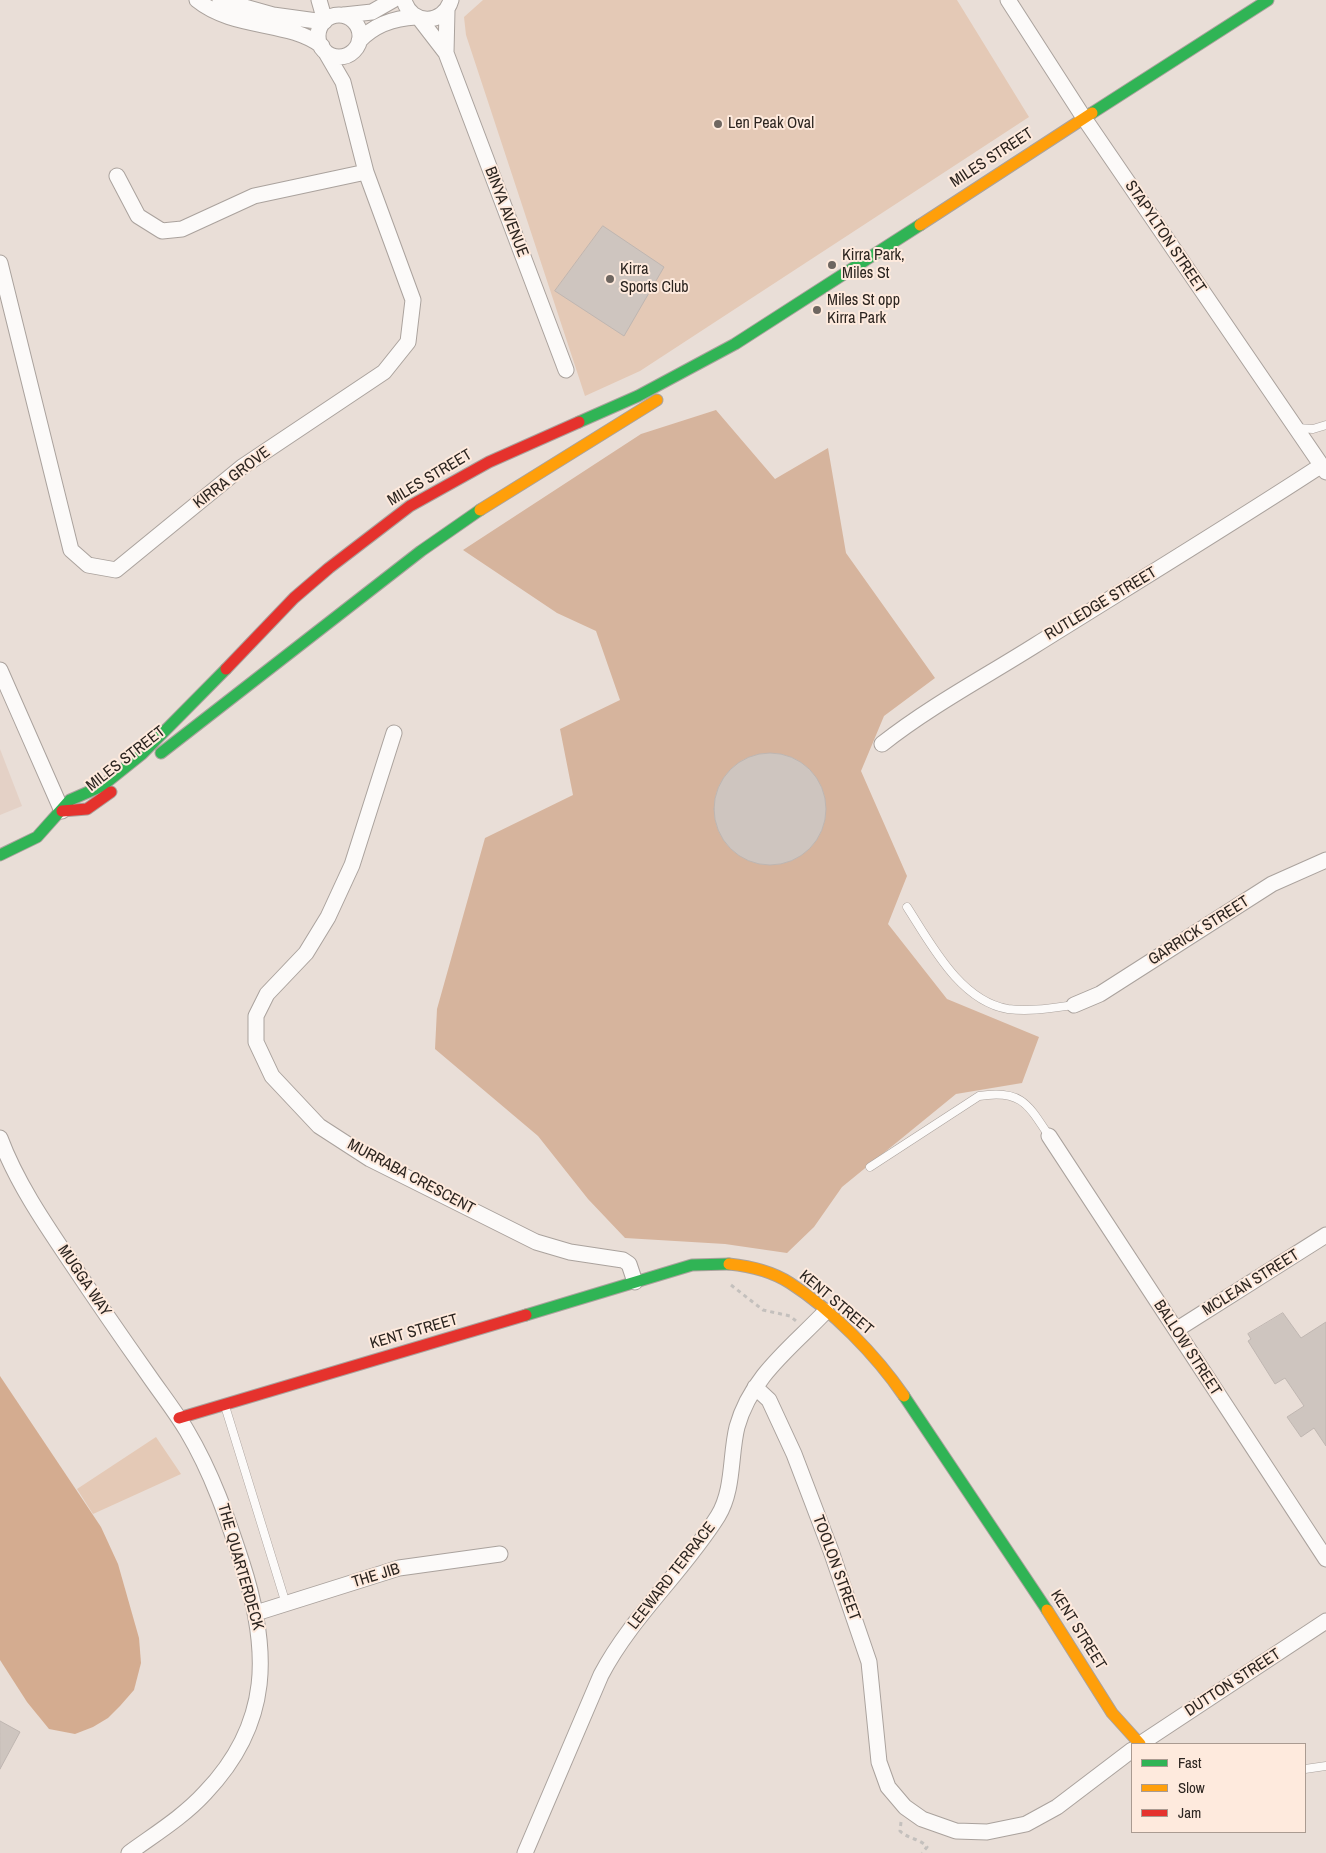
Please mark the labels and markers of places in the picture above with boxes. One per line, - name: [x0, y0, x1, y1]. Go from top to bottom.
- place label: Len Peak Oval: [728, 114, 814, 134]
- marker: Len Peak Oval: [712, 118, 724, 130]
- place label: Kirra Park, Miles St: [842, 246, 905, 284]
- marker: Kirra Park, Miles St: [826, 259, 838, 271]
- place label: Kirra Sports Club: [620, 260, 689, 298]
- marker: Kirra Sports Club: [604, 273, 616, 285]
- place label: Miles St opp Kirra Park: [827, 291, 900, 329]
- marker: Miles St opp Kirra Park: [811, 304, 823, 316]

